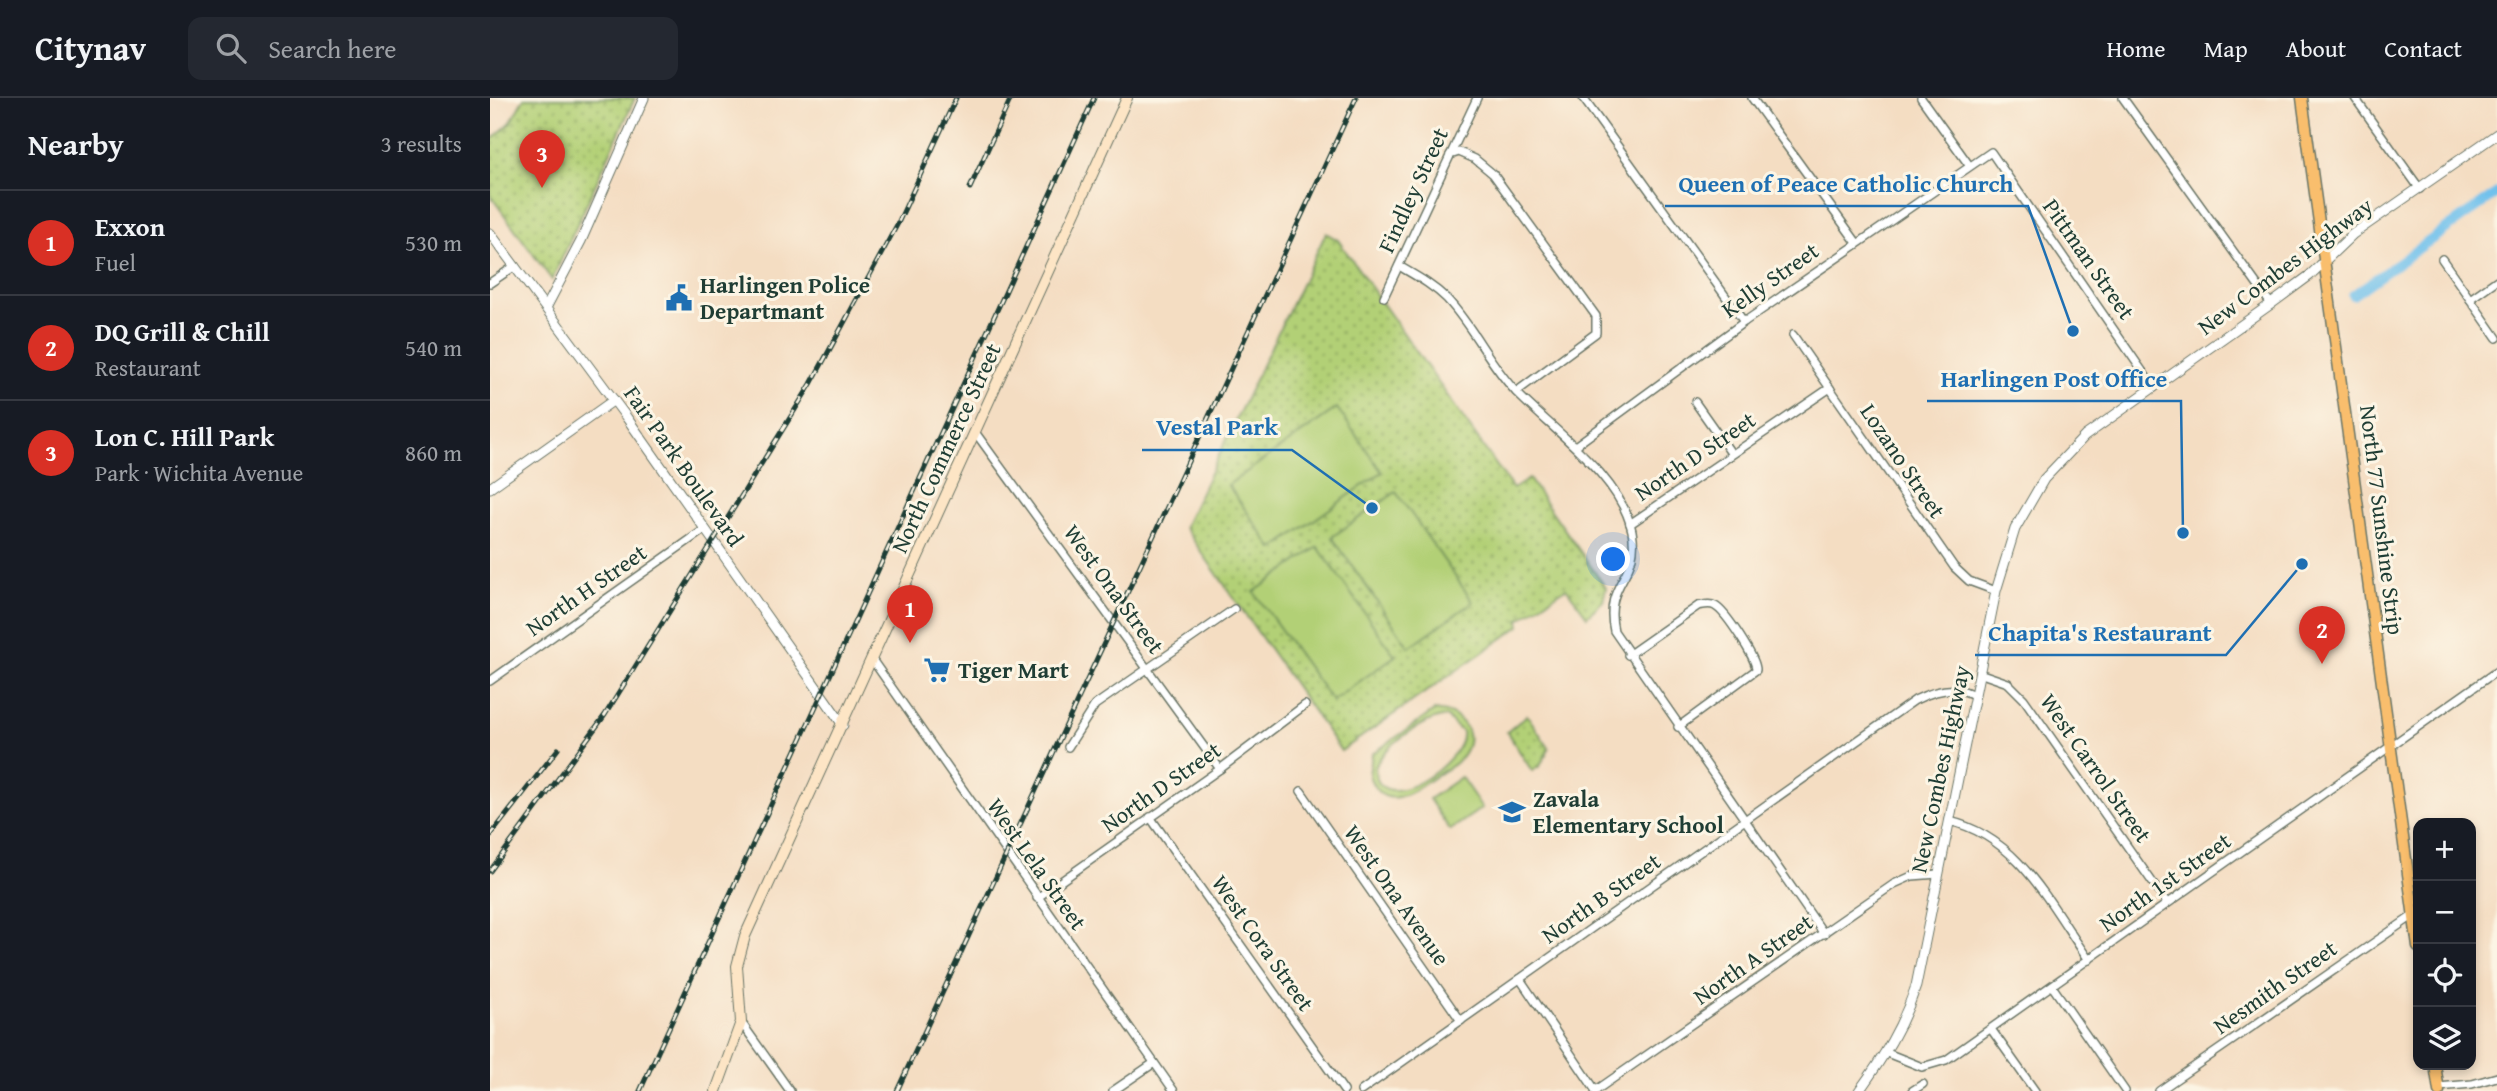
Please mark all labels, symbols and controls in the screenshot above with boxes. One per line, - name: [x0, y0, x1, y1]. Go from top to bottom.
- search box: [188, 17, 678, 80]
- text: Citynav: [35, 24, 146, 72]
- icon: search: [212, 29, 250, 67]
- text: Search here: [268, 29, 396, 68]
- text: Home: [2107, 31, 2166, 66]
- text: Map: [2204, 31, 2248, 66]
- text: About: [2286, 31, 2346, 66]
- text: Contact: [2384, 31, 2462, 66]
- text: Nearby: [28, 122, 124, 166]
- street label: Findley Street: [1369, 122, 1456, 258]
- text: 3 results: [381, 127, 462, 160]
- pin: 3: [519, 130, 565, 188]
- callout: Queen of Peace Catholic Church: [1665, 161, 2028, 206]
- text: Queen of Peace Catholic Church: [1679, 166, 2013, 201]
- street label: New Combes Highway: [2190, 188, 2380, 342]
- street label: Pittman Street: [2035, 192, 2143, 326]
- text: Exxon: [95, 207, 165, 246]
- text: 1: [45, 226, 57, 259]
- text: 530 m: [405, 226, 462, 259]
- street label: Kelly Street: [1714, 234, 1825, 325]
- text: Fuel: [95, 246, 136, 279]
- place label: Harlingen Police Departmant: [700, 268, 870, 327]
- public building icon: Harlingen Police Departmant: [664, 283, 694, 313]
- text: DQ Grill & Chill: [95, 312, 270, 351]
- text: 2: [45, 331, 57, 364]
- text: 540 m: [405, 331, 462, 364]
- street label: North Commerce Street: [882, 337, 1009, 558]
- text: Restaurant: [95, 351, 201, 384]
- callout: Harlingen Post Office: [1927, 356, 2181, 401]
- text: Harlingen Post Office: [1941, 361, 2167, 396]
- street label: Fair Park Boulevard: [617, 379, 753, 553]
- street label: Lozano Street: [1853, 397, 1954, 525]
- street label: North D Street: [1628, 403, 1762, 508]
- street label: North 77 Sunshine Strip: [2352, 403, 2413, 637]
- callout: Vestal Park: [1142, 405, 1292, 450]
- text: Vestal Park: [1156, 409, 1278, 444]
- text: Lon C. Hill Park: [95, 417, 274, 456]
- text: 3: [45, 436, 57, 469]
- text: 860 m: [405, 436, 462, 469]
- text: Park · Wichita Avenue: [95, 456, 303, 489]
- street label: West Ona Street: [1056, 517, 1173, 660]
- street label: North H Street: [519, 536, 653, 644]
- your location: [1596, 542, 1630, 576]
- pin: 1: [887, 585, 933, 643]
- pin: 2: [2299, 606, 2345, 664]
- callout: Chapita's Restaurant: [1975, 610, 2226, 655]
- text: Chapita's Restaurant: [1988, 615, 2212, 650]
- place label: Tiger Mart: [958, 653, 1069, 686]
- supermarket icon: Tiger Mart: [922, 655, 952, 685]
- street label: New Combes Highway: [1901, 661, 1978, 876]
- street label: West Carrol Street: [2033, 686, 2160, 849]
- street label: North D Street: [1094, 733, 1227, 840]
- place label: Zavala Elementary School: [1533, 782, 1724, 841]
- street label: West Lela Street: [980, 791, 1095, 936]
- school or university icon: Zavala Elementary School: [1497, 797, 1527, 827]
- street label: West Ona Avenue: [1336, 818, 1458, 972]
- map controls: [2413, 818, 2476, 1070]
- button: +: [2413, 818, 2476, 881]
- street label: North 1st Street: [2092, 824, 2237, 939]
- street label: North B Street: [1534, 844, 1667, 951]
- street label: West Cora Street: [1204, 868, 1323, 1017]
- button: −: [2413, 881, 2476, 944]
- street label: North A Street: [1686, 905, 1819, 1012]
- street label: Nesmith Street: [2206, 932, 2343, 1042]
- button: locate: [2413, 944, 2476, 1007]
- button: layers: [2413, 1007, 2476, 1070]

